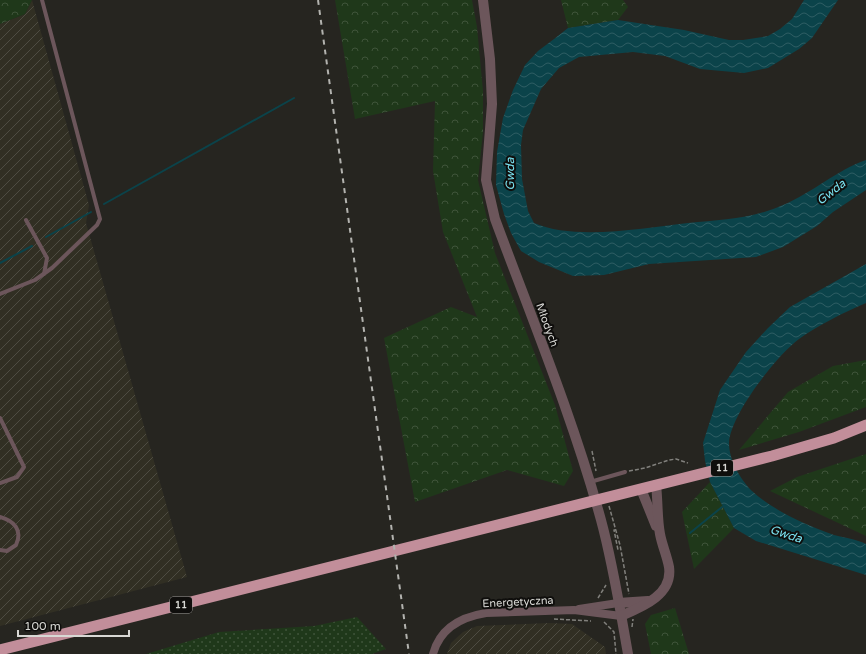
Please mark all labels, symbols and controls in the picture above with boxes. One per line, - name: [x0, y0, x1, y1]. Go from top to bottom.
- water label: Gwda: [503, 157, 517, 190]
- water label: Gwda: [814, 176, 848, 208]
- street label: Młodych: [533, 301, 561, 349]
- road number: 11: [711, 460, 733, 476]
- water label: Gwda: [768, 522, 804, 546]
- street label: Energetyczna: [482, 594, 554, 610]
- road number: 11: [170, 597, 192, 613]
- scale bar: [18, 612, 129, 638]
- text: 100 m: [24, 619, 61, 633]

